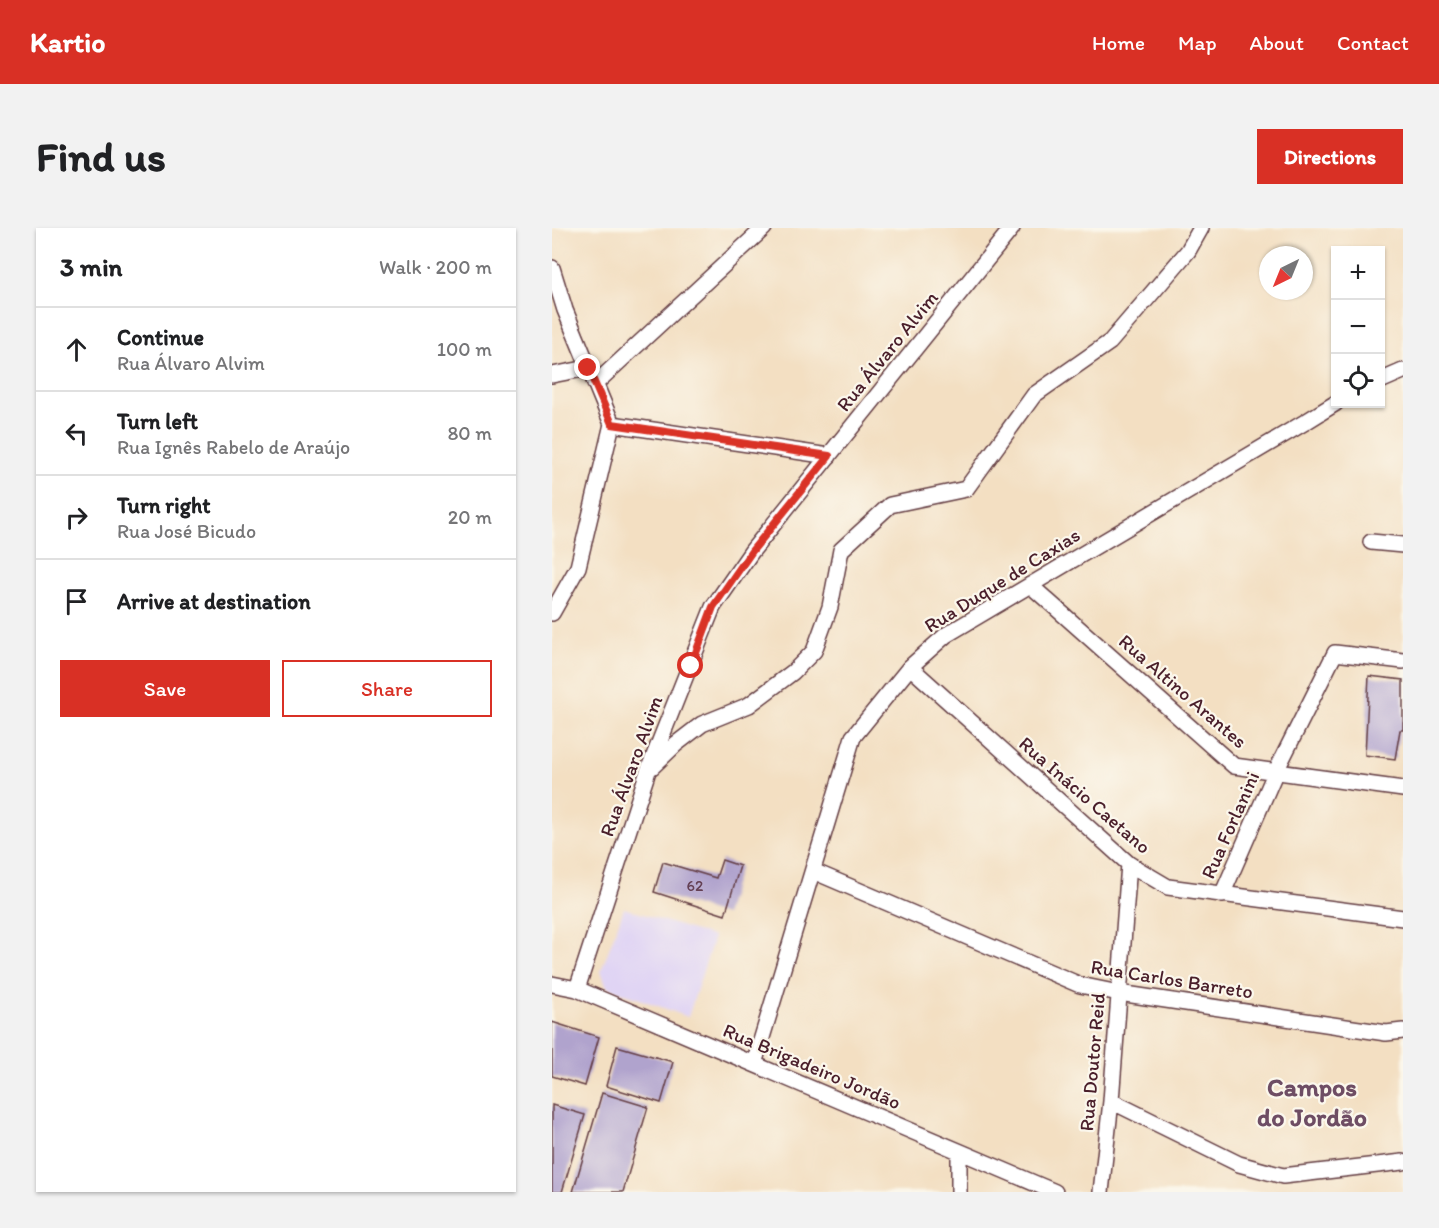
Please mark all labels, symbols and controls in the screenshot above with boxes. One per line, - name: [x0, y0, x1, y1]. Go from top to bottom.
- text: Kartio: [30, 25, 105, 59]
- text: Home: [1092, 30, 1145, 55]
- text: Map: [1178, 30, 1217, 55]
- text: About: [1250, 30, 1304, 55]
- text: Contact: [1337, 30, 1409, 55]
- button: Directions: [1257, 129, 1403, 184]
- text: Find us: [36, 131, 166, 182]
- north arrow: [1259, 246, 1313, 300]
- map controls: [1331, 246, 1385, 408]
- button: +: [1331, 246, 1385, 300]
- text: 3 min: [60, 251, 122, 283]
- text: Walk · 200 m: [379, 255, 492, 279]
- street label: Rua Álvaro Alvim: [831, 286, 943, 416]
- button: −: [1331, 300, 1385, 354]
- text: Continue: [117, 324, 204, 351]
- icon: ahead: [60, 333, 93, 366]
- text: 100 m: [437, 337, 492, 361]
- text: Rua Álvaro Alvim: [117, 351, 265, 375]
- route end: [574, 354, 600, 380]
- button: locate: [1331, 354, 1385, 408]
- text: Turn left: [117, 408, 198, 435]
- icon: left: [60, 417, 93, 450]
- text: 80 m: [447, 421, 492, 445]
- text: Rua Ignês Rabelo de Araújo: [117, 435, 350, 459]
- text: Turn right: [117, 492, 211, 519]
- icon: right: [60, 501, 93, 534]
- text: 20 m: [448, 505, 492, 529]
- text: Rua José Bicudo: [117, 519, 256, 543]
- street label: Rua Duque de Caxias: [920, 522, 1084, 638]
- icon: arrive: [60, 585, 93, 618]
- text: Arrive at destination: [117, 588, 311, 615]
- street label: Rua Altino Arantes: [1114, 629, 1252, 753]
- route start: [677, 652, 703, 678]
- button: Save: [60, 660, 270, 717]
- button: Share: [282, 660, 492, 717]
- street label: Rua Álvaro Alvim: [594, 692, 668, 840]
- street label: Rua Inácio Caetano: [1014, 731, 1156, 859]
- street label: Rua Forlanini: [1196, 768, 1264, 882]
- house number: 62: [687, 876, 704, 895]
- street label: Rua Carlos Barreto: [1089, 954, 1255, 1004]
- street label: Rua Doutor Reid: [1074, 992, 1110, 1132]
- street label: Rua Brigadeiro Jordão: [719, 1018, 905, 1114]
- district label: Campos do Jordão: [1257, 1071, 1367, 1133]

